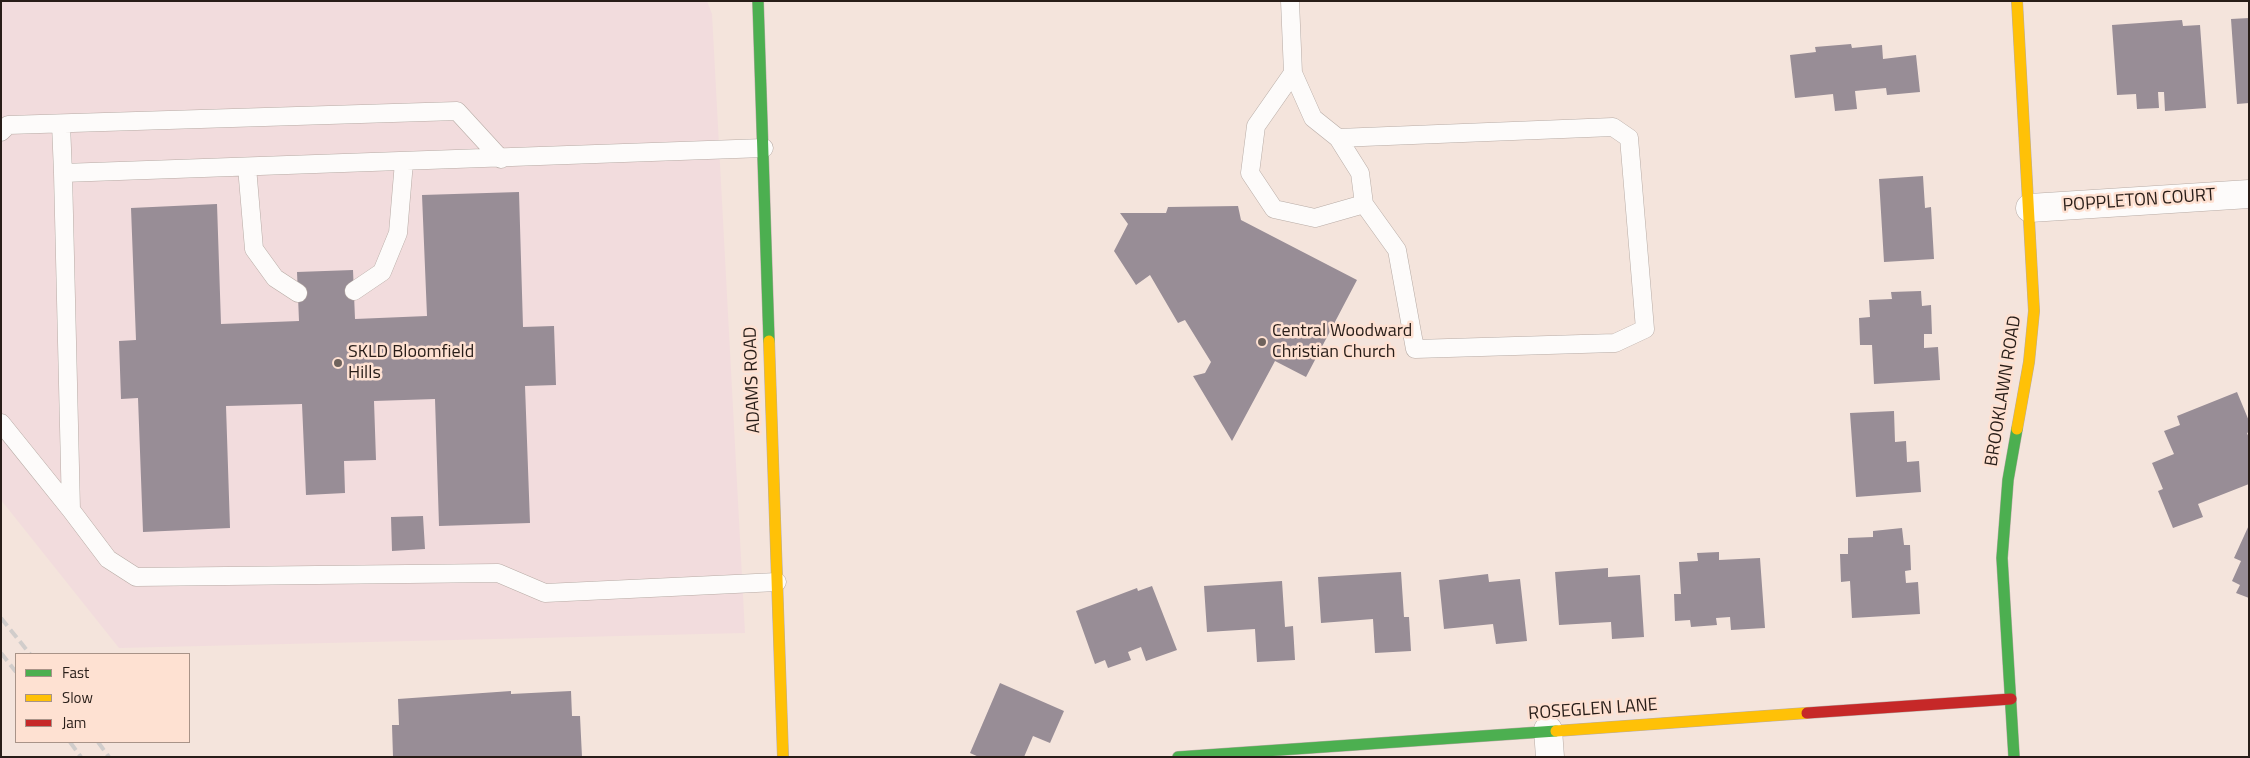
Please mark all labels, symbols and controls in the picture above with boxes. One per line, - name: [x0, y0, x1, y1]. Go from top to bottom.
- street label: POPPLETON COURT: [2062, 185, 2216, 217]
- street label: BROOKLAWN ROAD: [1981, 314, 2027, 468]
- place label: Central Woodward Christian Church: [1272, 321, 1412, 364]
- street label: ADAMS ROAD: [740, 326, 766, 434]
- marker: Central Woodward Christian Church: [1256, 336, 1268, 348]
- place label: SKLD Bloomfield Hills: [348, 342, 474, 384]
- marker: SKLD Bloomfield Hills: [332, 357, 344, 369]
- legend: [15, 653, 190, 743]
- text: Fast: [62, 661, 89, 684]
- text: Slow: [62, 686, 93, 709]
- street label: ROSEGLEN LANE: [1528, 695, 1658, 725]
- text: Jam: [62, 711, 86, 734]

